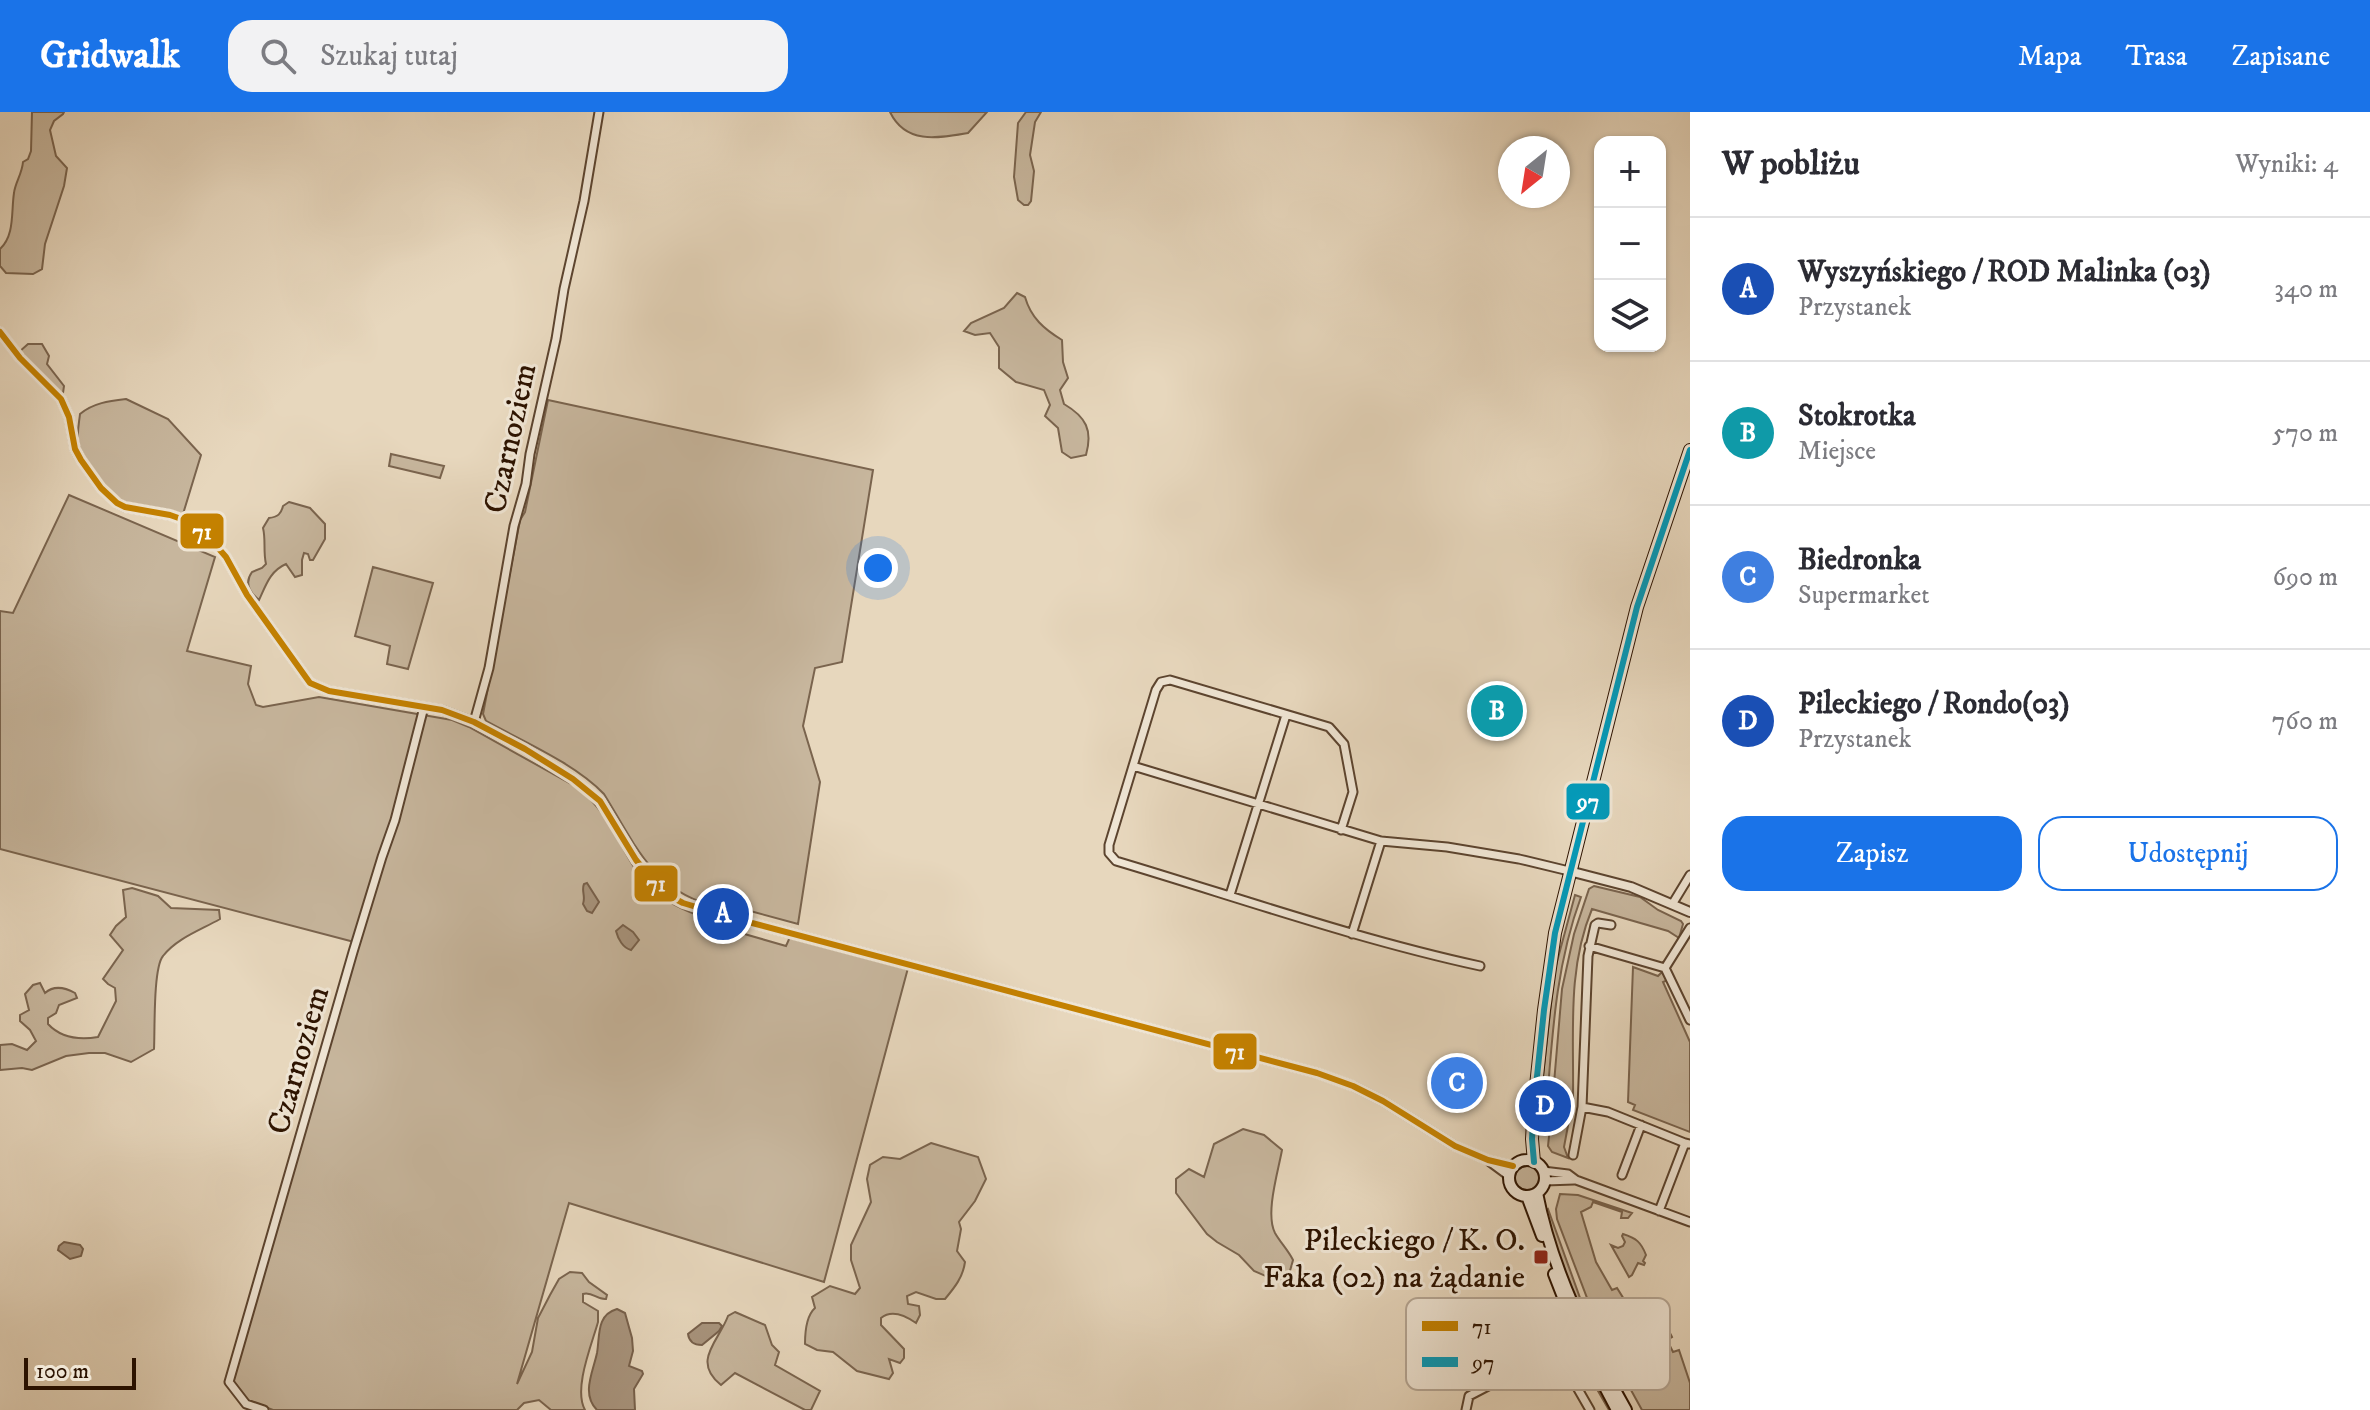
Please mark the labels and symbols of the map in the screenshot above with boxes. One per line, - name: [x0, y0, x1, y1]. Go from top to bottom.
- north arrow: [1498, 136, 1570, 208]
- street label: Czarnoziem: [476, 360, 546, 517]
- line badge: 71: [179, 512, 225, 550]
- text: 71: [192, 519, 212, 546]
- your location: [858, 548, 898, 588]
- pin: B: [1471, 681, 1523, 741]
- line badge: 97: [1565, 782, 1611, 821]
- text: 97: [1575, 789, 1599, 816]
- line badge: 71: [633, 864, 679, 903]
- text: 71: [646, 871, 666, 898]
- pin: A: [697, 884, 749, 944]
- street label: Czarnoziem: [259, 982, 339, 1139]
- line badge: 71: [1212, 1032, 1258, 1071]
- text: 71: [1225, 1039, 1245, 1066]
- pin: C: [1431, 1053, 1483, 1113]
- pin: D: [1519, 1076, 1571, 1136]
- place label: Pileckiego / K. O. Faka (02) na żądanie: [1263, 1221, 1525, 1298]
- marker: Pileckiego / K. O. Faka (02) na żądanie: [1532, 1248, 1550, 1266]
- legend: [1406, 1298, 1670, 1390]
- text: 71: [1472, 1314, 1492, 1341]
- text: 97: [1471, 1350, 1495, 1377]
- scale bar: [24, 1354, 136, 1390]

